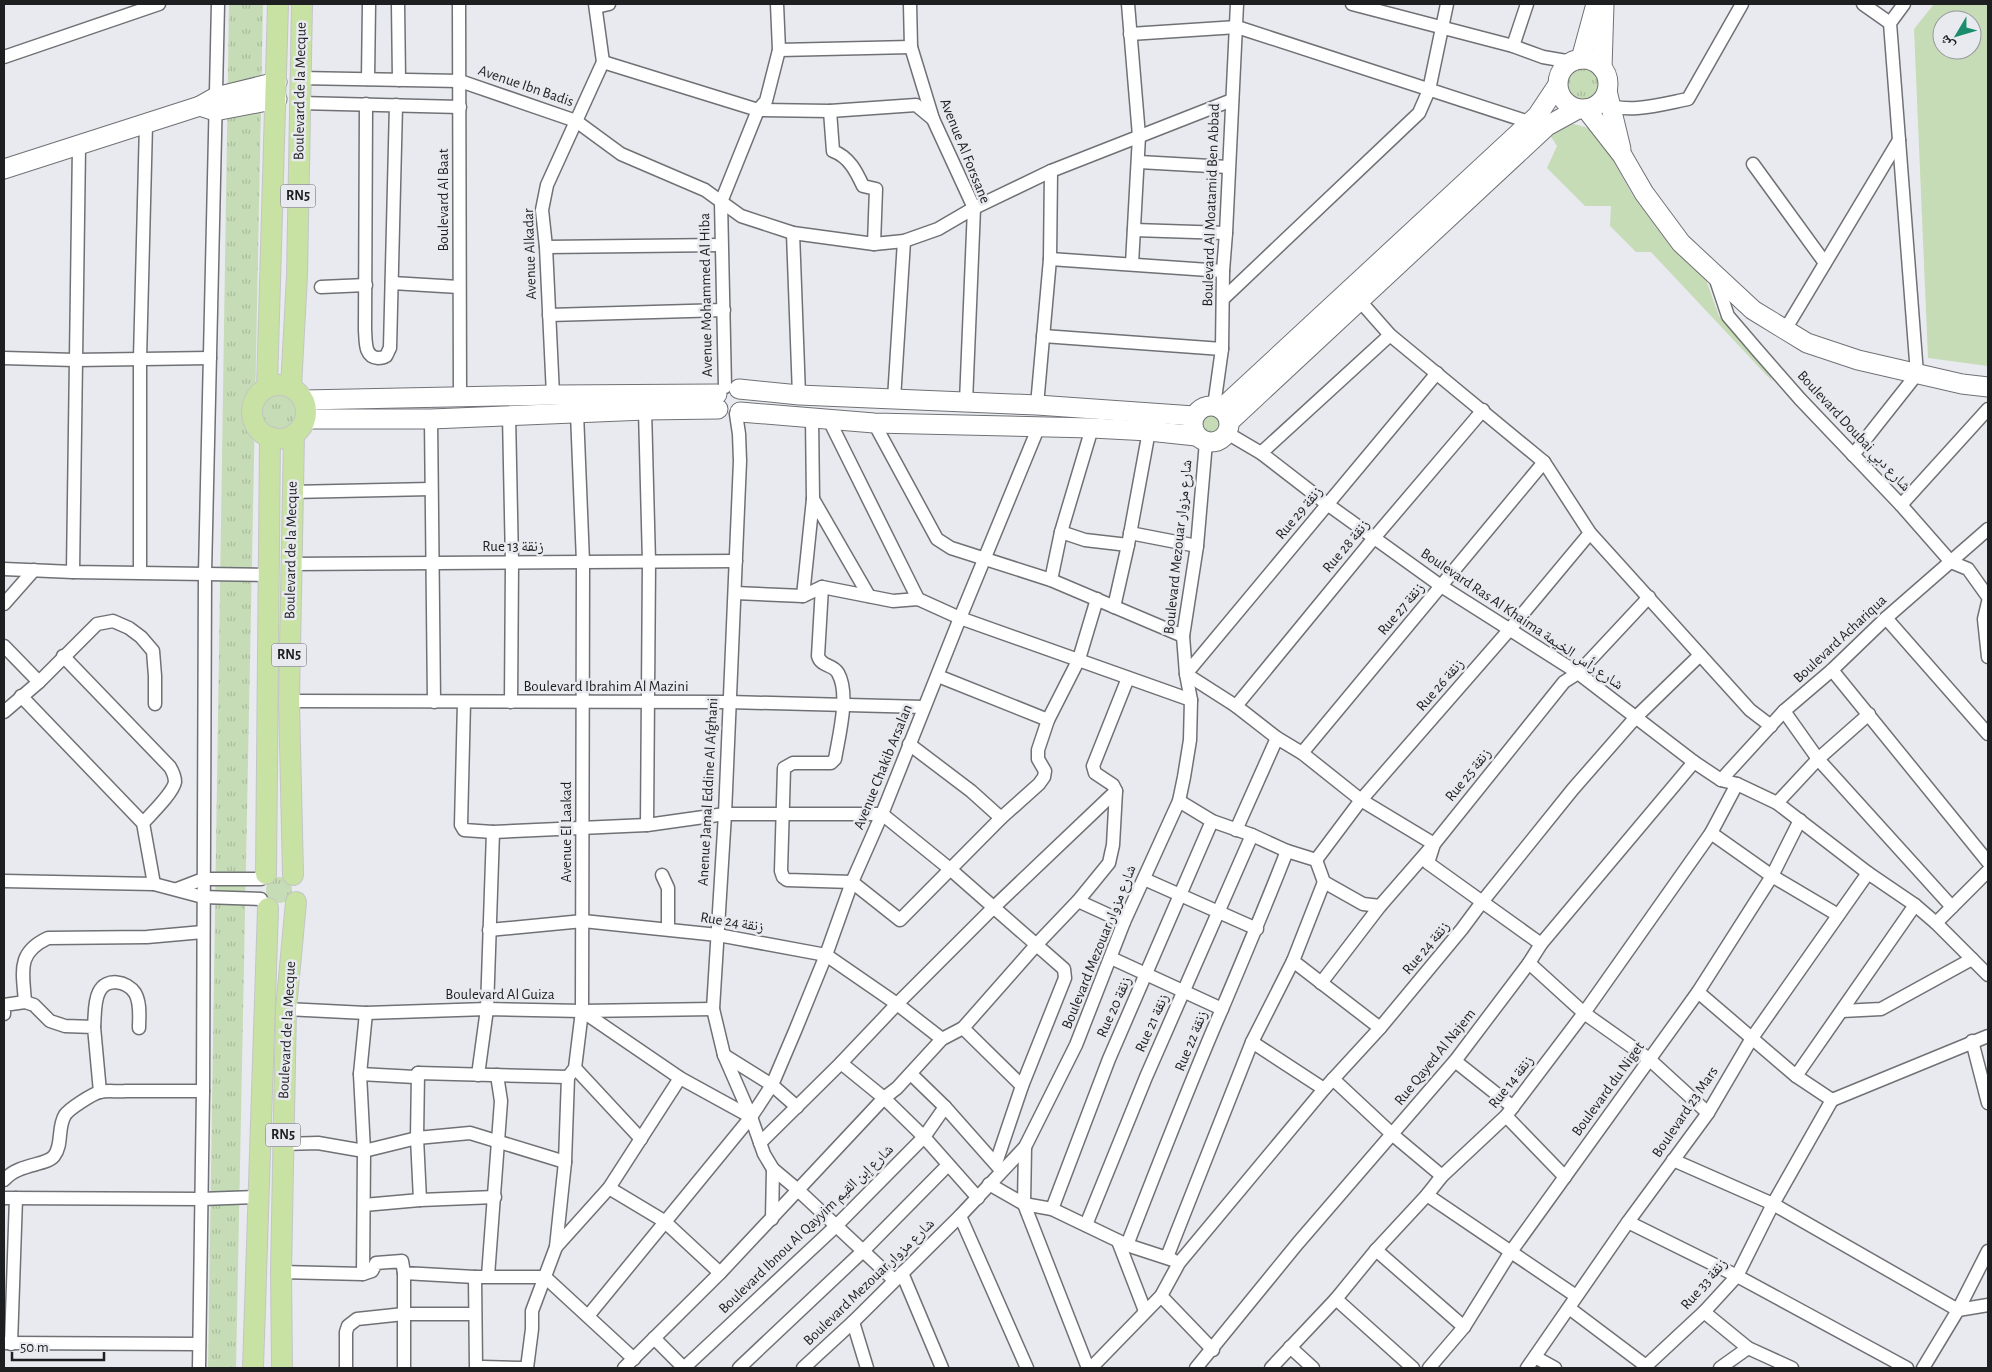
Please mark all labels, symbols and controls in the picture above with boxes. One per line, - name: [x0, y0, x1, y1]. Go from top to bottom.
- north arrow: [1932, 10, 1982, 60]
- street label: Boulevard de la Mecque: [291, 22, 309, 160]
- text: ش: [1937, 31, 1958, 53]
- street label: Avenue Ibn Badis: [476, 63, 576, 109]
- street label: Avenue Al Forssane: [937, 96, 993, 206]
- street label: Boulevard Al Moatamid Ben Abbad: [1200, 103, 1222, 307]
- street label: Boulevard Al Baat: [436, 148, 451, 252]
- road number: RN5: [280, 185, 316, 208]
- street label: Avenue Alkadar: [521, 208, 539, 300]
- street label: Avenue Mohammed Al Hiba: [697, 213, 715, 377]
- street label: Boulevard Doubai شارع دبي: [1792, 368, 1914, 497]
- street label: Boulevard Mezouar شارع مزوار: [1161, 459, 1197, 635]
- street label: Boulevard de la Mecque: [282, 481, 300, 619]
- street label: Rue 29 زنقة: [1273, 484, 1326, 543]
- street label: Rue 28 زنقة: [1320, 517, 1373, 576]
- street label: Rue 13 زنقة: [482, 539, 544, 555]
- street label: Boulevard Ras Al Khaima شارع رأس الخيمة: [1417, 544, 1627, 694]
- street label: Rue 27 زنقة: [1375, 580, 1428, 639]
- street label: Boulevard Achariqua: [1791, 592, 1889, 686]
- road number: RN5: [272, 644, 306, 666]
- street label: Rue 26 زنقة: [1413, 656, 1468, 715]
- street label: Boulevard Ibrahim Al Mazini: [523, 679, 689, 694]
- street label: Anenue Jamal Eddine Al Afghani: [696, 698, 720, 886]
- street label: Avenue Chakib Arsalan: [851, 702, 915, 832]
- street label: Rue 25 زنقة: [1442, 746, 1495, 805]
- street label: Avenue El Laakad: [559, 781, 574, 882]
- street label: Boulevard Mezouar شارع مزوار: [1059, 863, 1141, 1032]
- street label: Rue 24 زنقة: [699, 910, 765, 935]
- street label: Rue 24 زنقة: [1400, 918, 1453, 978]
- street label: Boulevard de la Mecque: [276, 961, 298, 1099]
- street label: Rue 20 زنقة: [1094, 974, 1135, 1040]
- street label: Boulevard Al Guiza: [445, 987, 555, 1002]
- street label: Rue 21 زنقة: [1133, 991, 1172, 1055]
- street label: Rue Qayed Al Najem: [1392, 1006, 1478, 1108]
- street label: Rue 22 زنقة: [1172, 1008, 1211, 1074]
- street label: Boulevard du Niget: [1569, 1039, 1647, 1139]
- street label: Rue 14 زنقة: [1486, 1053, 1537, 1112]
- street label: Boulevard 23 Mars: [1649, 1064, 1721, 1160]
- road number: RN5: [266, 1124, 300, 1146]
- street label: Boulevard Ibnou Al Qayyim شارع إبن القيم: [716, 1141, 898, 1318]
- street label: Boulevard Mezouar شارع مزوار: [801, 1216, 939, 1350]
- street label: Rue 33 زنقة: [1678, 1255, 1731, 1313]
- scale bar: [12, 1330, 105, 1362]
- text: 50 m: [20, 1340, 49, 1355]

